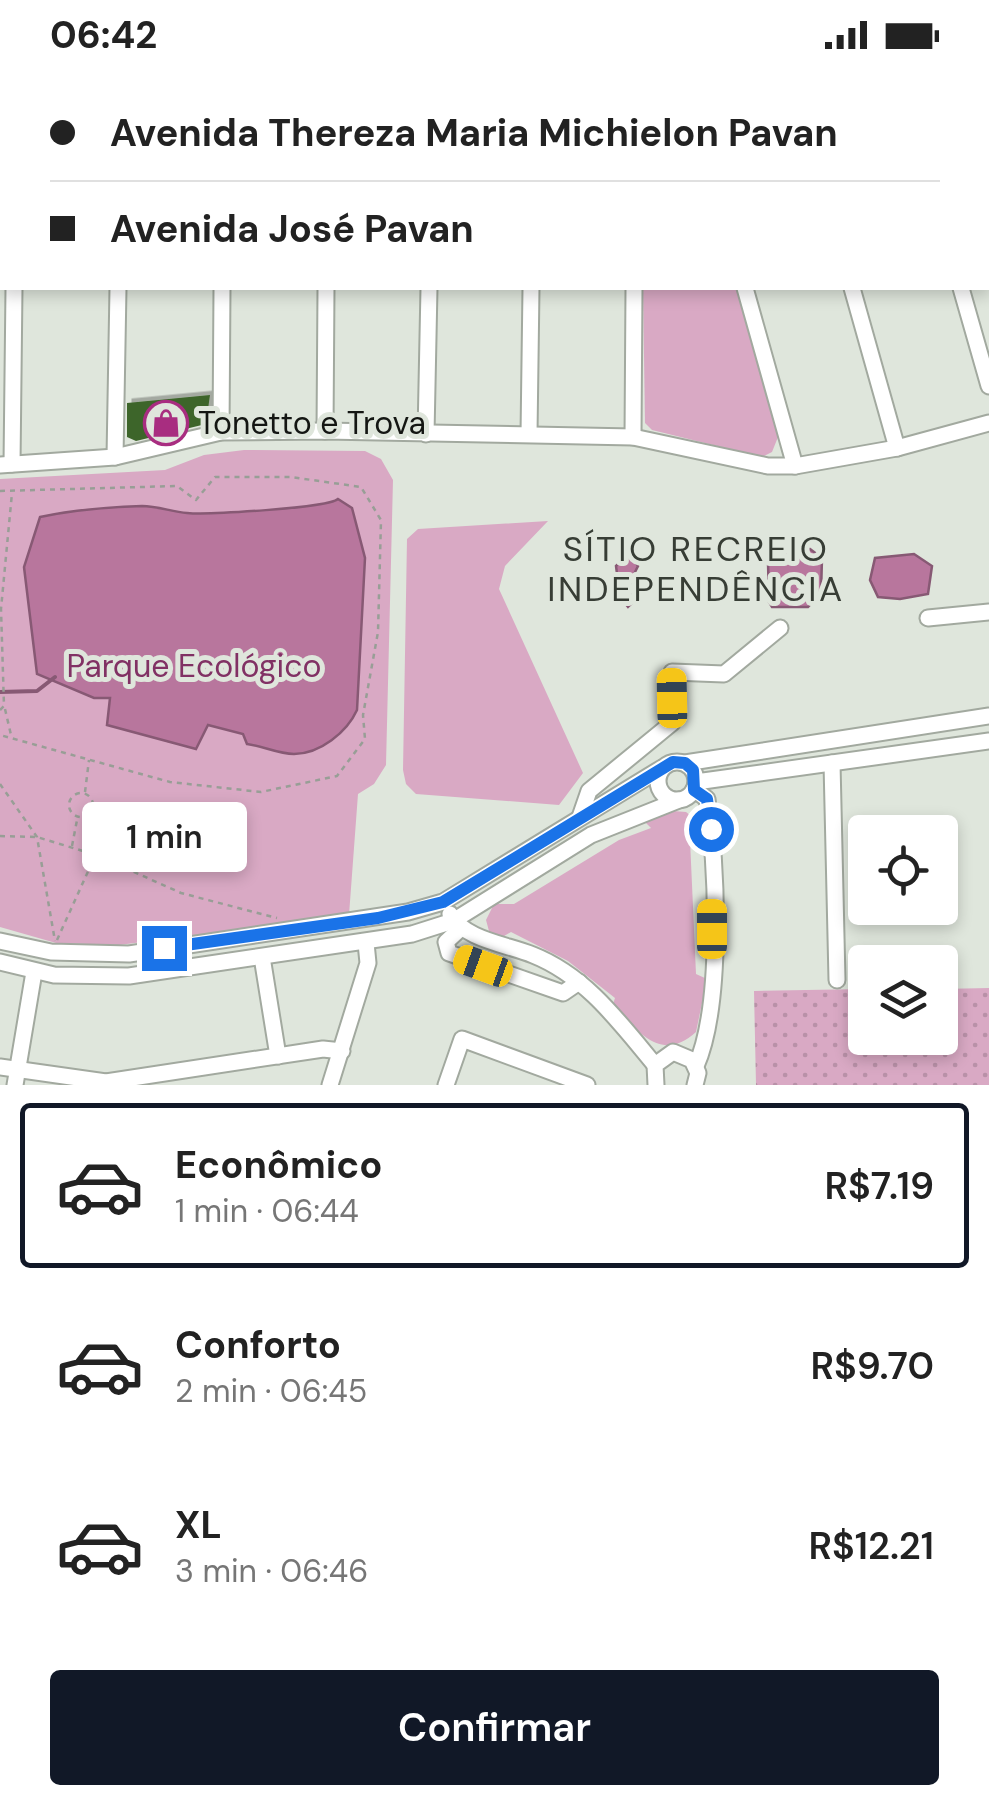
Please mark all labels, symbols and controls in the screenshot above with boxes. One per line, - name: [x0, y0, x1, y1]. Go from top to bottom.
- text: 06:42: [50, 10, 157, 60]
- text: Avenida Thereza Maria Michielon Pavan: [110, 108, 838, 158]
- text: Avenida José Pavan: [110, 204, 474, 254]
- shop icon: Tonetto e Trova: [143, 400, 189, 446]
- place label: Tonetto e Trova: [198, 402, 426, 444]
- district label: SÍTIO RECREIO INDEPENDÊNCIA: [547, 526, 845, 612]
- park label: Parque Ecológico: [66, 645, 322, 687]
- car: [656, 668, 688, 728]
- callout: 1 min: [81, 803, 246, 873]
- route start: [689, 807, 734, 852]
- map controls: [848, 815, 958, 1055]
- button: locate: [848, 815, 958, 925]
- text: 1 min: [126, 816, 203, 858]
- car: [697, 899, 727, 959]
- route end: [142, 926, 187, 971]
- car: [450, 942, 516, 990]
- button: layers: [848, 945, 958, 1055]
- text: Econômico: [175, 1140, 382, 1190]
- icon: car: [55, 1141, 145, 1231]
- text: R$7.19: [825, 1161, 934, 1211]
- text: 1 min · 06:44: [175, 1190, 359, 1232]
- text: Conforto: [175, 1320, 341, 1370]
- icon: car: [55, 1321, 145, 1411]
- text: R$9.70: [810, 1341, 934, 1391]
- text: 2 min · 06:45: [175, 1370, 367, 1412]
- text: XL: [175, 1500, 222, 1550]
- icon: car: [55, 1501, 145, 1591]
- text: R$12.21: [808, 1521, 934, 1571]
- text: 3 min · 06:46: [175, 1550, 368, 1592]
- button: Confirmar: [50, 1670, 939, 1785]

